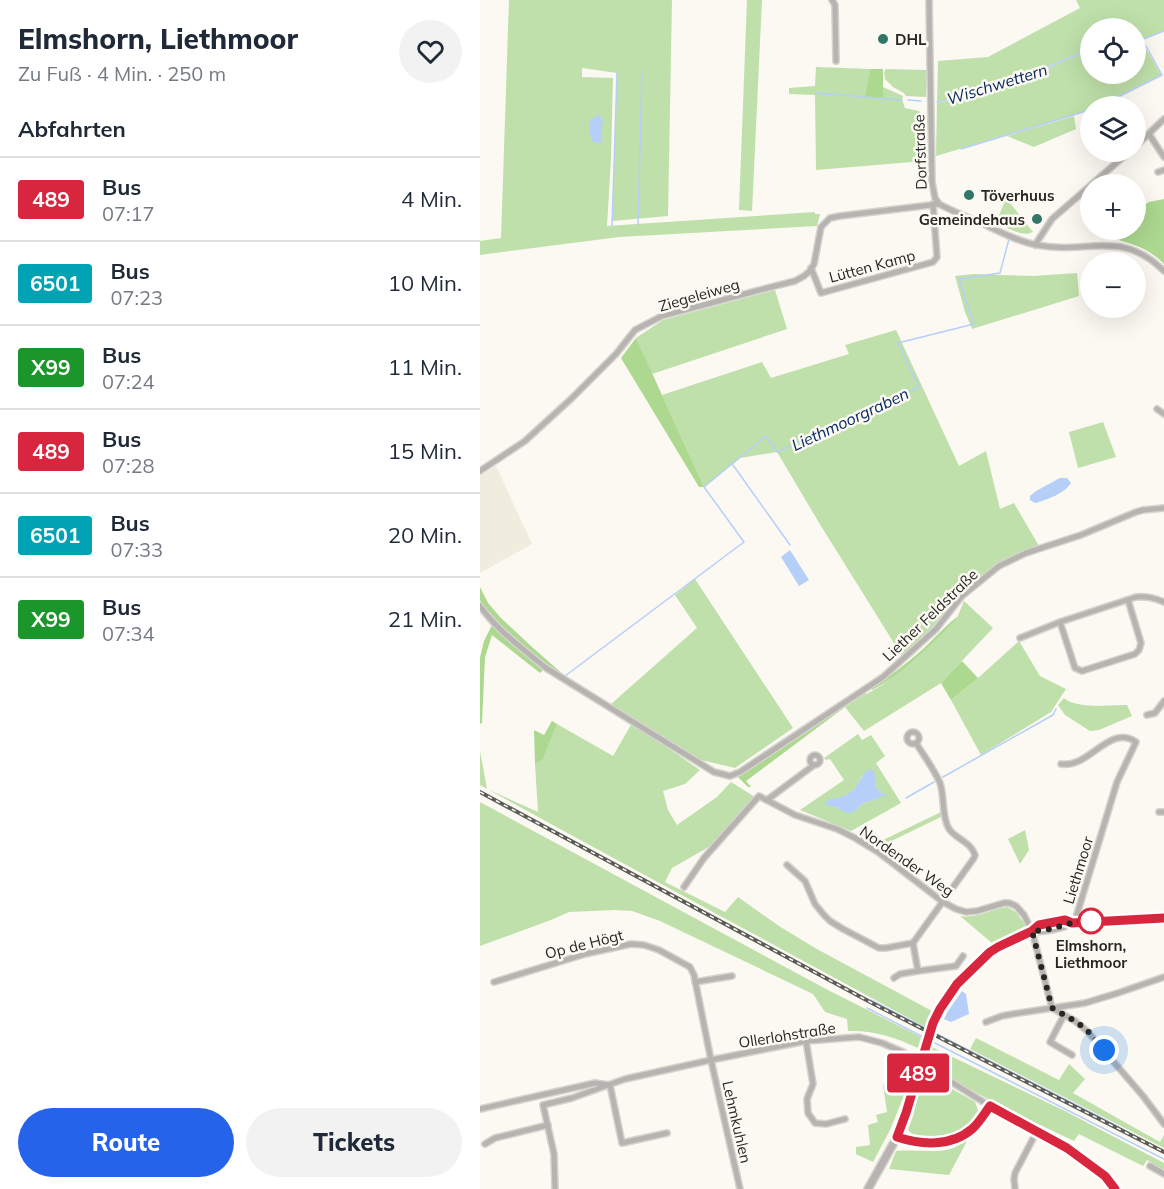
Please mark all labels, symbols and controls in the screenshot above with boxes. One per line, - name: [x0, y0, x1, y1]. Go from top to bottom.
- map controls: [1080, 18, 1146, 318]
- button: locate: [1080, 18, 1146, 84]
- button: heart: [399, 20, 462, 83]
- text: Elmshorn, Liethmoor: [18, 21, 298, 56]
- place label: DHL: [895, 30, 927, 49]
- marker: DHL: [876, 32, 890, 46]
- water label: Wischwettern: [944, 59, 1050, 109]
- text: Zu Fuß · 4 Min. · 250 m: [18, 61, 226, 86]
- button: layers: [1080, 96, 1146, 162]
- street label: Dorfstraße: [909, 114, 931, 190]
- text: Abfahrten: [18, 115, 126, 143]
- text: Bus: [102, 173, 141, 201]
- button: +: [1080, 174, 1146, 240]
- text: 4 Min.: [401, 185, 462, 213]
- text: 489: [32, 186, 70, 212]
- place label: Töverhuus: [981, 186, 1054, 205]
- marker: Töverhuus: [962, 188, 976, 202]
- text: 07:17: [102, 201, 155, 226]
- place label: Gemeindehaus: [919, 210, 1025, 229]
- marker: Gemeindehaus: [1030, 212, 1044, 226]
- street label: Lütten Kamp: [827, 245, 917, 287]
- button: −: [1080, 252, 1146, 318]
- text: Bus: [110, 257, 150, 285]
- text: 10 Min.: [388, 269, 462, 297]
- text: 6501: [30, 270, 80, 296]
- street label: Ziegeleiweg: [656, 274, 742, 316]
- text: 07:23: [110, 285, 163, 310]
- text: Bus: [102, 341, 141, 369]
- text: 11 Min.: [388, 353, 462, 381]
- text: X99: [31, 354, 71, 380]
- text: 07:24: [102, 369, 155, 394]
- water label: Liethmoorgraben: [788, 383, 912, 455]
- text: Bus: [102, 425, 141, 453]
- text: 15 Min.: [388, 437, 462, 465]
- text: 489: [32, 438, 70, 464]
- text: 07:28: [102, 453, 155, 478]
- text: Bus: [110, 509, 150, 537]
- text: 20 Min.: [388, 521, 462, 549]
- text: 6501: [30, 522, 80, 548]
- text: 07:33: [110, 537, 163, 562]
- street label: Liether Feldstraße: [878, 565, 982, 665]
- text: Bus: [102, 593, 141, 621]
- text: 21 Min.: [388, 605, 462, 633]
- text: X99: [31, 606, 71, 632]
- text: 07:34: [102, 621, 155, 646]
- street label: Nordender Weg: [856, 822, 958, 900]
- street label: Liethmoor: [1059, 833, 1097, 906]
- marker: Elmshorn, Liethmoor: [1078, 908, 1104, 934]
- street label: Op de Högt: [543, 925, 625, 963]
- place label: Elmshorn, Liethmoor: [1055, 936, 1127, 972]
- street label: Ollerlohstraße: [737, 1018, 837, 1052]
- your location: [1089, 1035, 1119, 1065]
- line badge: 489: [884, 1054, 952, 1092]
- text: 489: [899, 1060, 937, 1086]
- street label: Lehmkuhlen: [718, 1079, 756, 1165]
- button: Route: [18, 1108, 234, 1177]
- button: Tickets: [246, 1108, 462, 1177]

